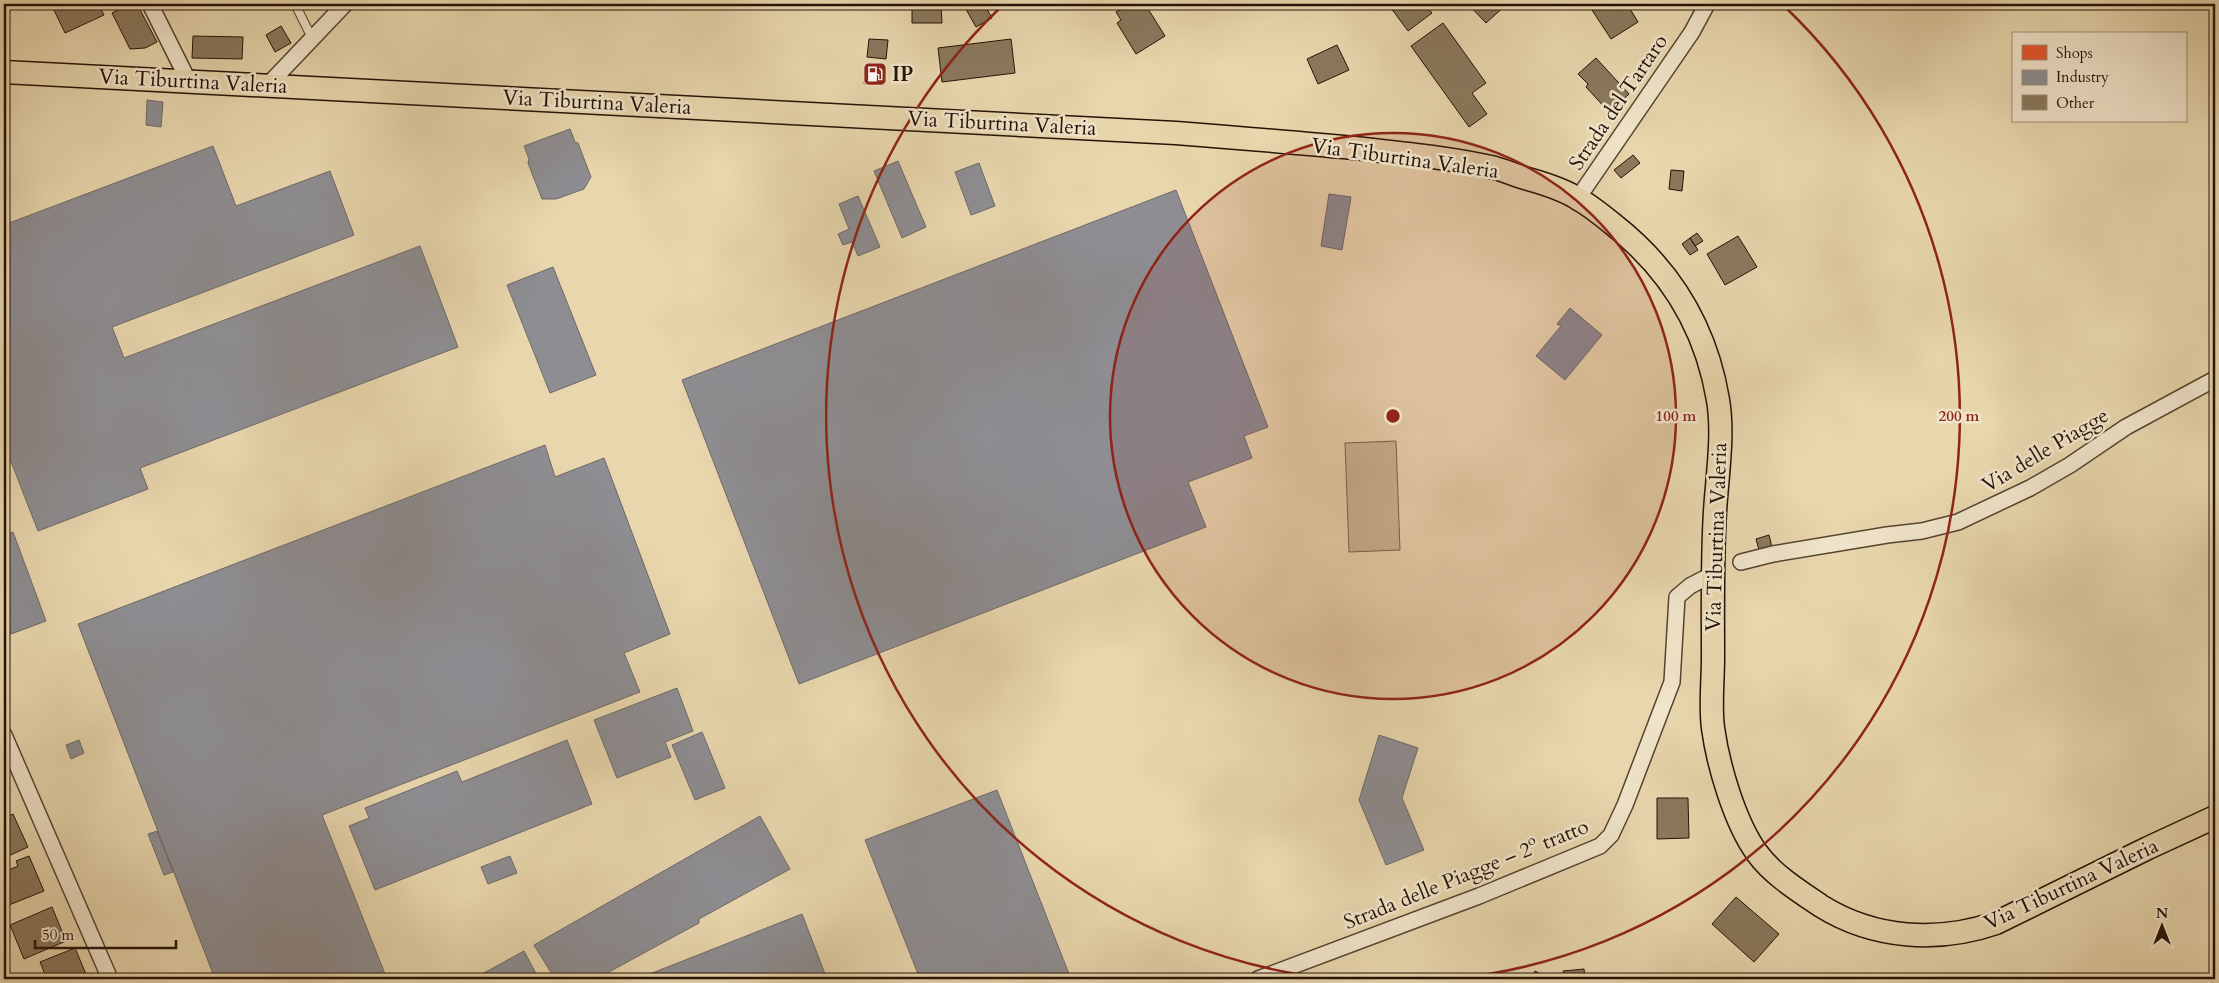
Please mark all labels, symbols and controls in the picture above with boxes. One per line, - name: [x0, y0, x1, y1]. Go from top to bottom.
- street label: Strada del Tartaro: [1562, 29, 1675, 176]
- legend: [2012, 32, 2186, 122]
- text: Shops: [2056, 43, 2093, 63]
- place label: IP: [892, 60, 913, 89]
- fuel station icon: IP: [862, 61, 888, 87]
- street label: Via Tiburtina Valeria: [98, 62, 288, 101]
- text: Industry: [2056, 67, 2109, 87]
- street label: Via Tiburtina Valeria: [502, 83, 692, 122]
- text: Other: [2056, 93, 2095, 113]
- street label: Via Tiburtina Valeria: [907, 104, 1097, 143]
- street label: Via Tiburtina Valeria: [1309, 131, 1501, 186]
- street label: Via delle Piagge: [1976, 401, 2114, 500]
- text: 100 m: [1656, 406, 1697, 426]
- text: 200 m: [1939, 406, 1980, 426]
- centre of rings: [1384, 407, 1402, 425]
- street label: Via Tiburtina Valeria: [1699, 442, 1734, 632]
- street label: Strada delle Piagge – 2º tratto: [1339, 812, 1593, 937]
- street label: Via Tiburtina Valeria: [1979, 831, 2163, 938]
- north arrow: [2136, 900, 2186, 950]
- text: N: [2156, 904, 2168, 923]
- scale bar: [35, 918, 176, 950]
- text: 50 m: [42, 925, 74, 945]

